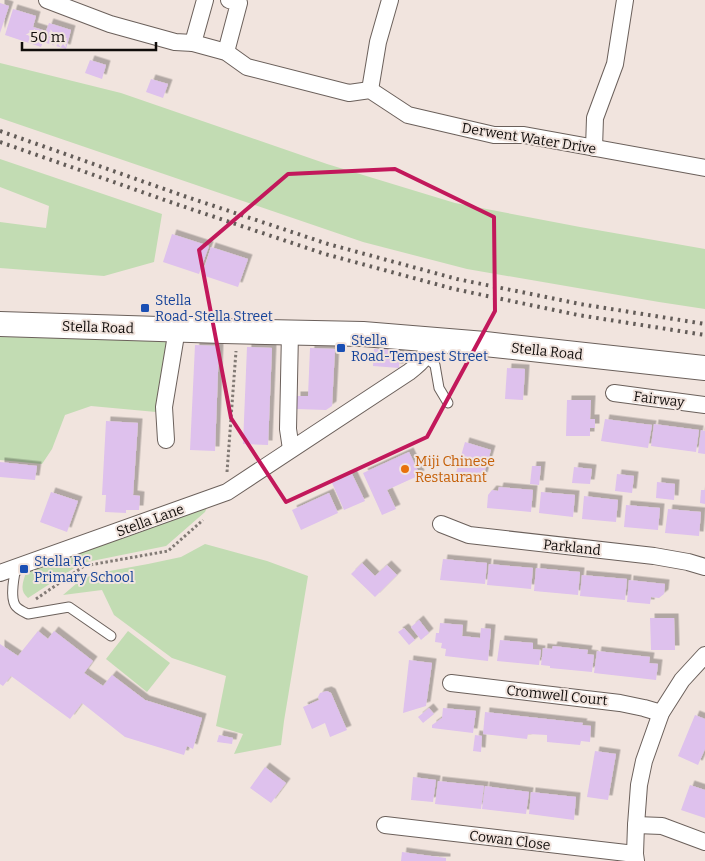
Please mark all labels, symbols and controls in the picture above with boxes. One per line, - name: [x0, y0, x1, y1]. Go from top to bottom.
- scale bar: [22, 20, 156, 52]
- text: 50 m: [30, 28, 66, 46]
- street label: Derwent Water Drive: [460, 119, 597, 158]
- place label: Stella Road-Stella Street: [155, 292, 273, 325]
- marker: Stella Road-Stella Street: [139, 302, 151, 314]
- street label: Stella Road: [62, 318, 134, 337]
- place label: Stella Road-Tempest Street: [351, 332, 488, 365]
- street label: Stella Road: [510, 339, 584, 364]
- marker: Stella Road-Tempest Street: [335, 342, 347, 354]
- street label: Fairway: [633, 388, 686, 411]
- place label: Miji Chinese Restaurant: [415, 453, 495, 486]
- marker: Miji Chinese Restaurant: [399, 463, 411, 475]
- street label: Stella Lane: [114, 500, 186, 541]
- street label: Parkland: [542, 536, 602, 559]
- place label: Stella RC Primary School: [34, 553, 134, 586]
- marker: Stella RC Primary School: [18, 563, 30, 575]
- street label: Cromwell Court: [506, 682, 608, 709]
- street label: Cowan Close: [468, 827, 552, 854]

